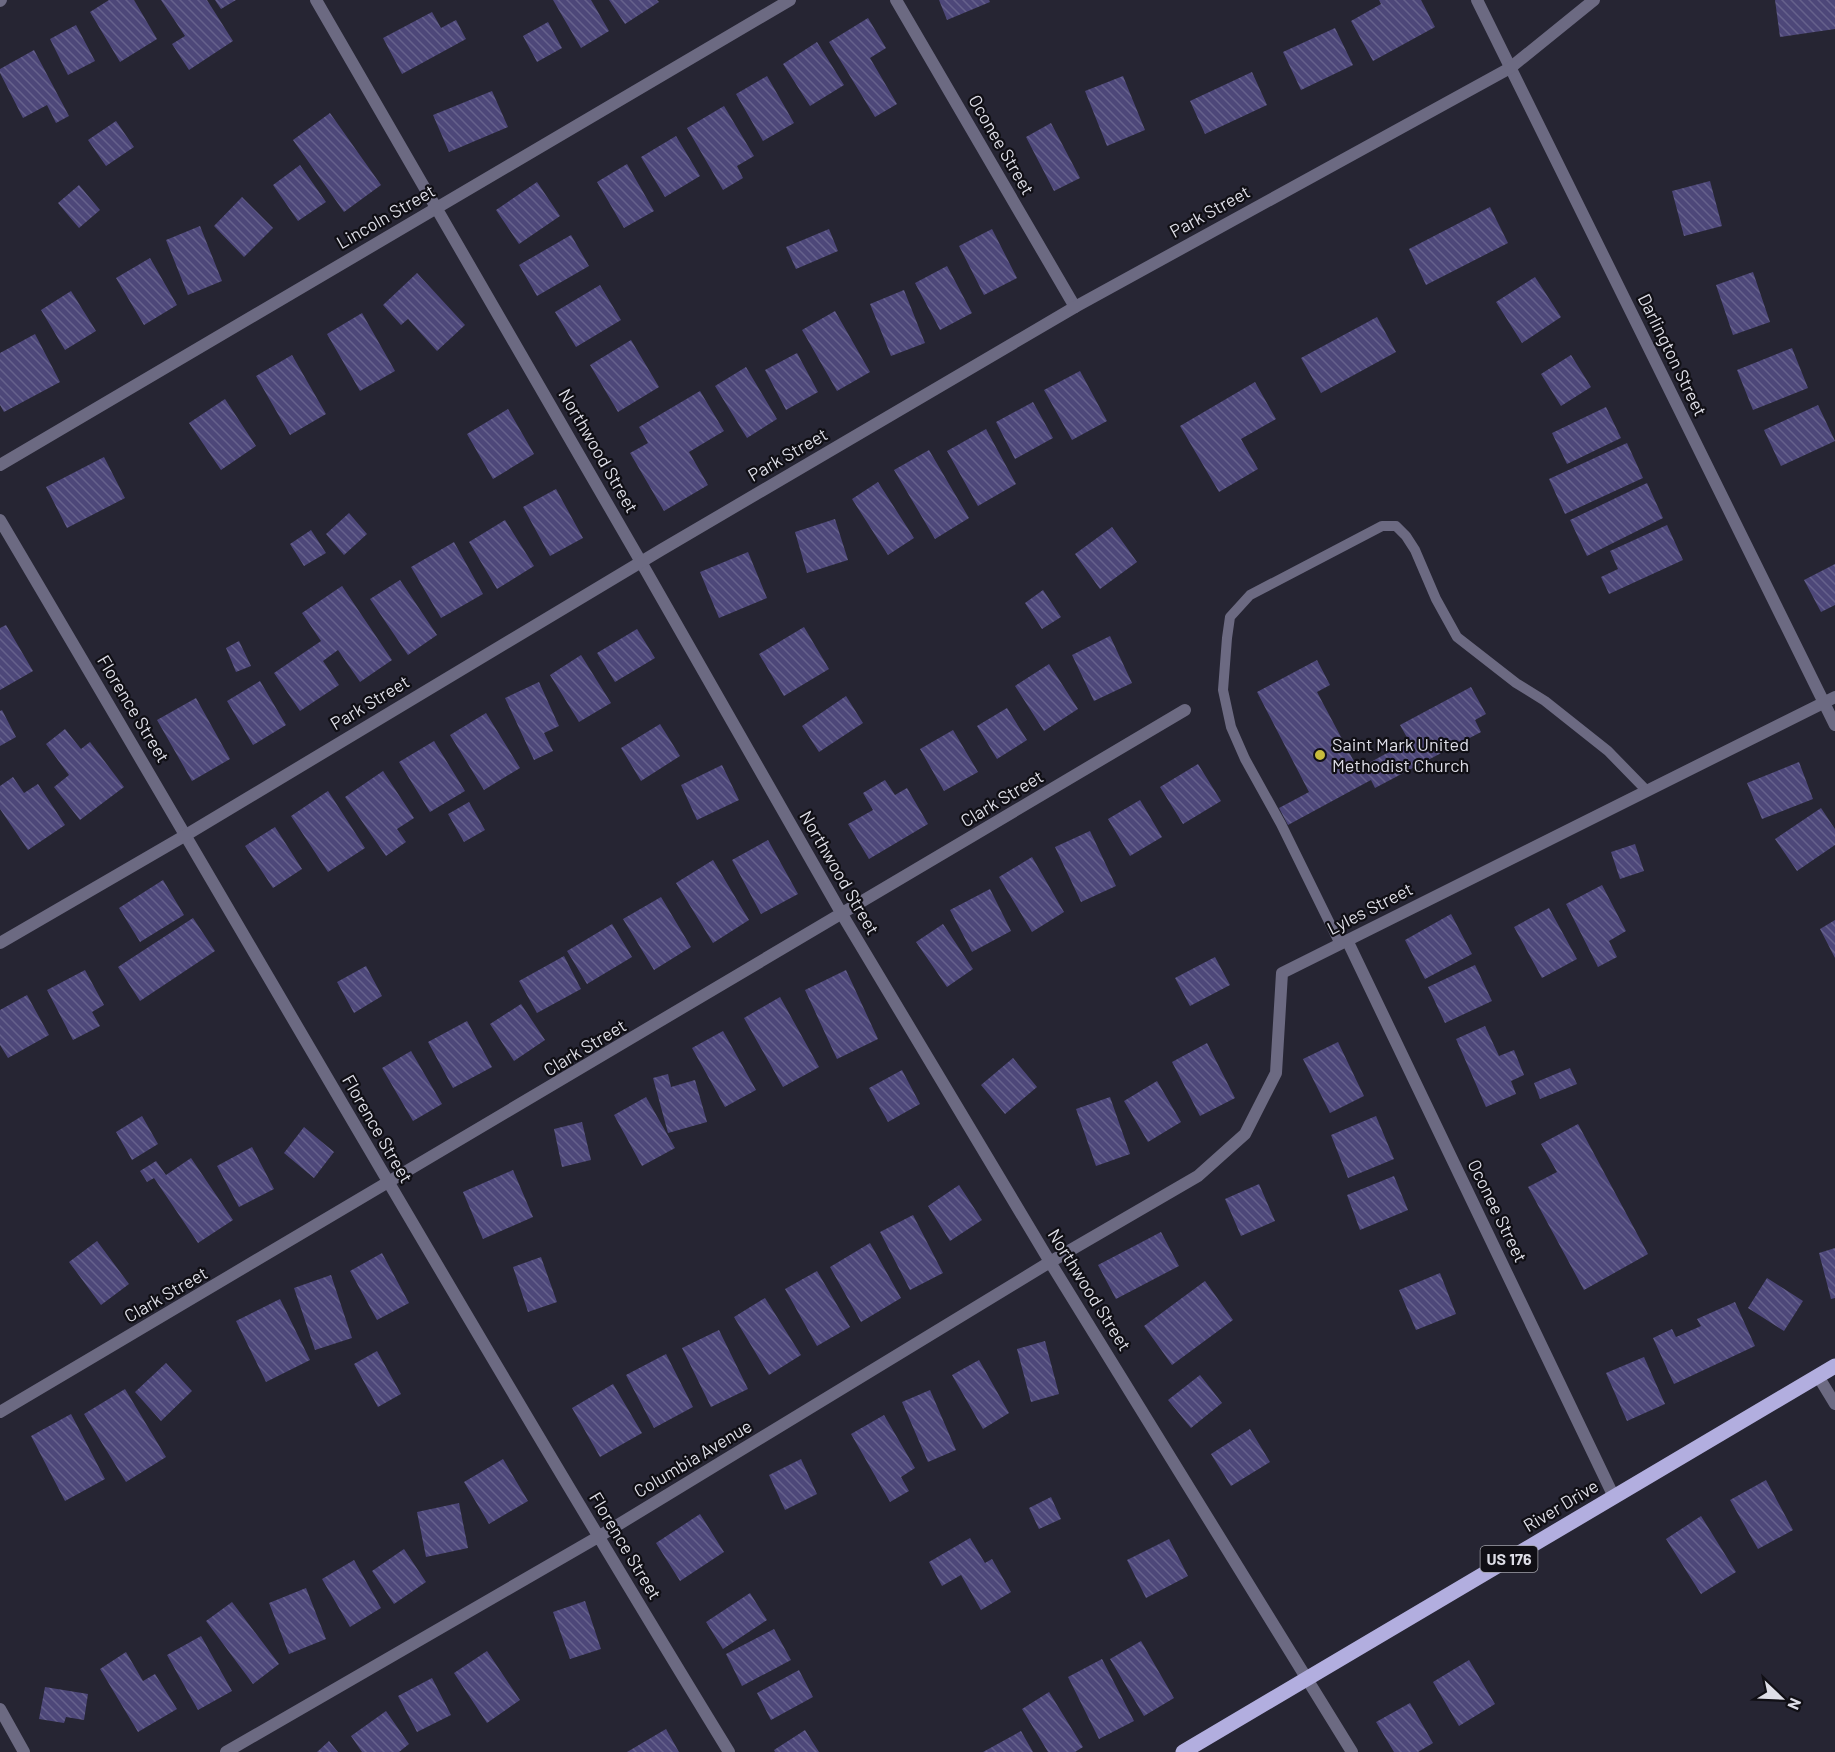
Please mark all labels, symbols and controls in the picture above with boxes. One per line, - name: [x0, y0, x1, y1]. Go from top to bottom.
- street label: Oconee Street: [964, 91, 1039, 198]
- street label: Lincoln Street: [332, 179, 439, 253]
- street label: Park Street: [1166, 180, 1253, 242]
- street label: Darlington Street: [1634, 290, 1712, 419]
- street label: Northwood Street: [554, 384, 643, 517]
- street label: Park Street: [744, 423, 831, 486]
- street label: Florence Street: [93, 651, 175, 766]
- street label: Park Street: [326, 670, 413, 734]
- place label: Saint Mark United Methodist Church: [1332, 733, 1469, 776]
- marker: Saint Mark United Methodist Church: [1313, 748, 1327, 762]
- street label: Clark Street: [956, 765, 1047, 831]
- street label: Northwood Street: [795, 806, 884, 939]
- street label: Lyles Street: [1323, 877, 1416, 939]
- street label: Clark Street: [539, 1014, 630, 1080]
- street label: Florence Street: [338, 1070, 418, 1187]
- street label: Oconee Street: [1464, 1155, 1532, 1266]
- street label: Northwood Street: [1043, 1224, 1136, 1355]
- street label: Clark Street: [120, 1261, 211, 1327]
- street label: Columbia Avenue: [629, 1414, 755, 1502]
- street label: River Drive: [1519, 1474, 1602, 1536]
- street label: Florence Street: [585, 1488, 667, 1603]
- road number: US 176: [1480, 1546, 1538, 1572]
- north arrow: [1751, 1668, 1811, 1728]
- text: N: [1784, 1695, 1806, 1713]

